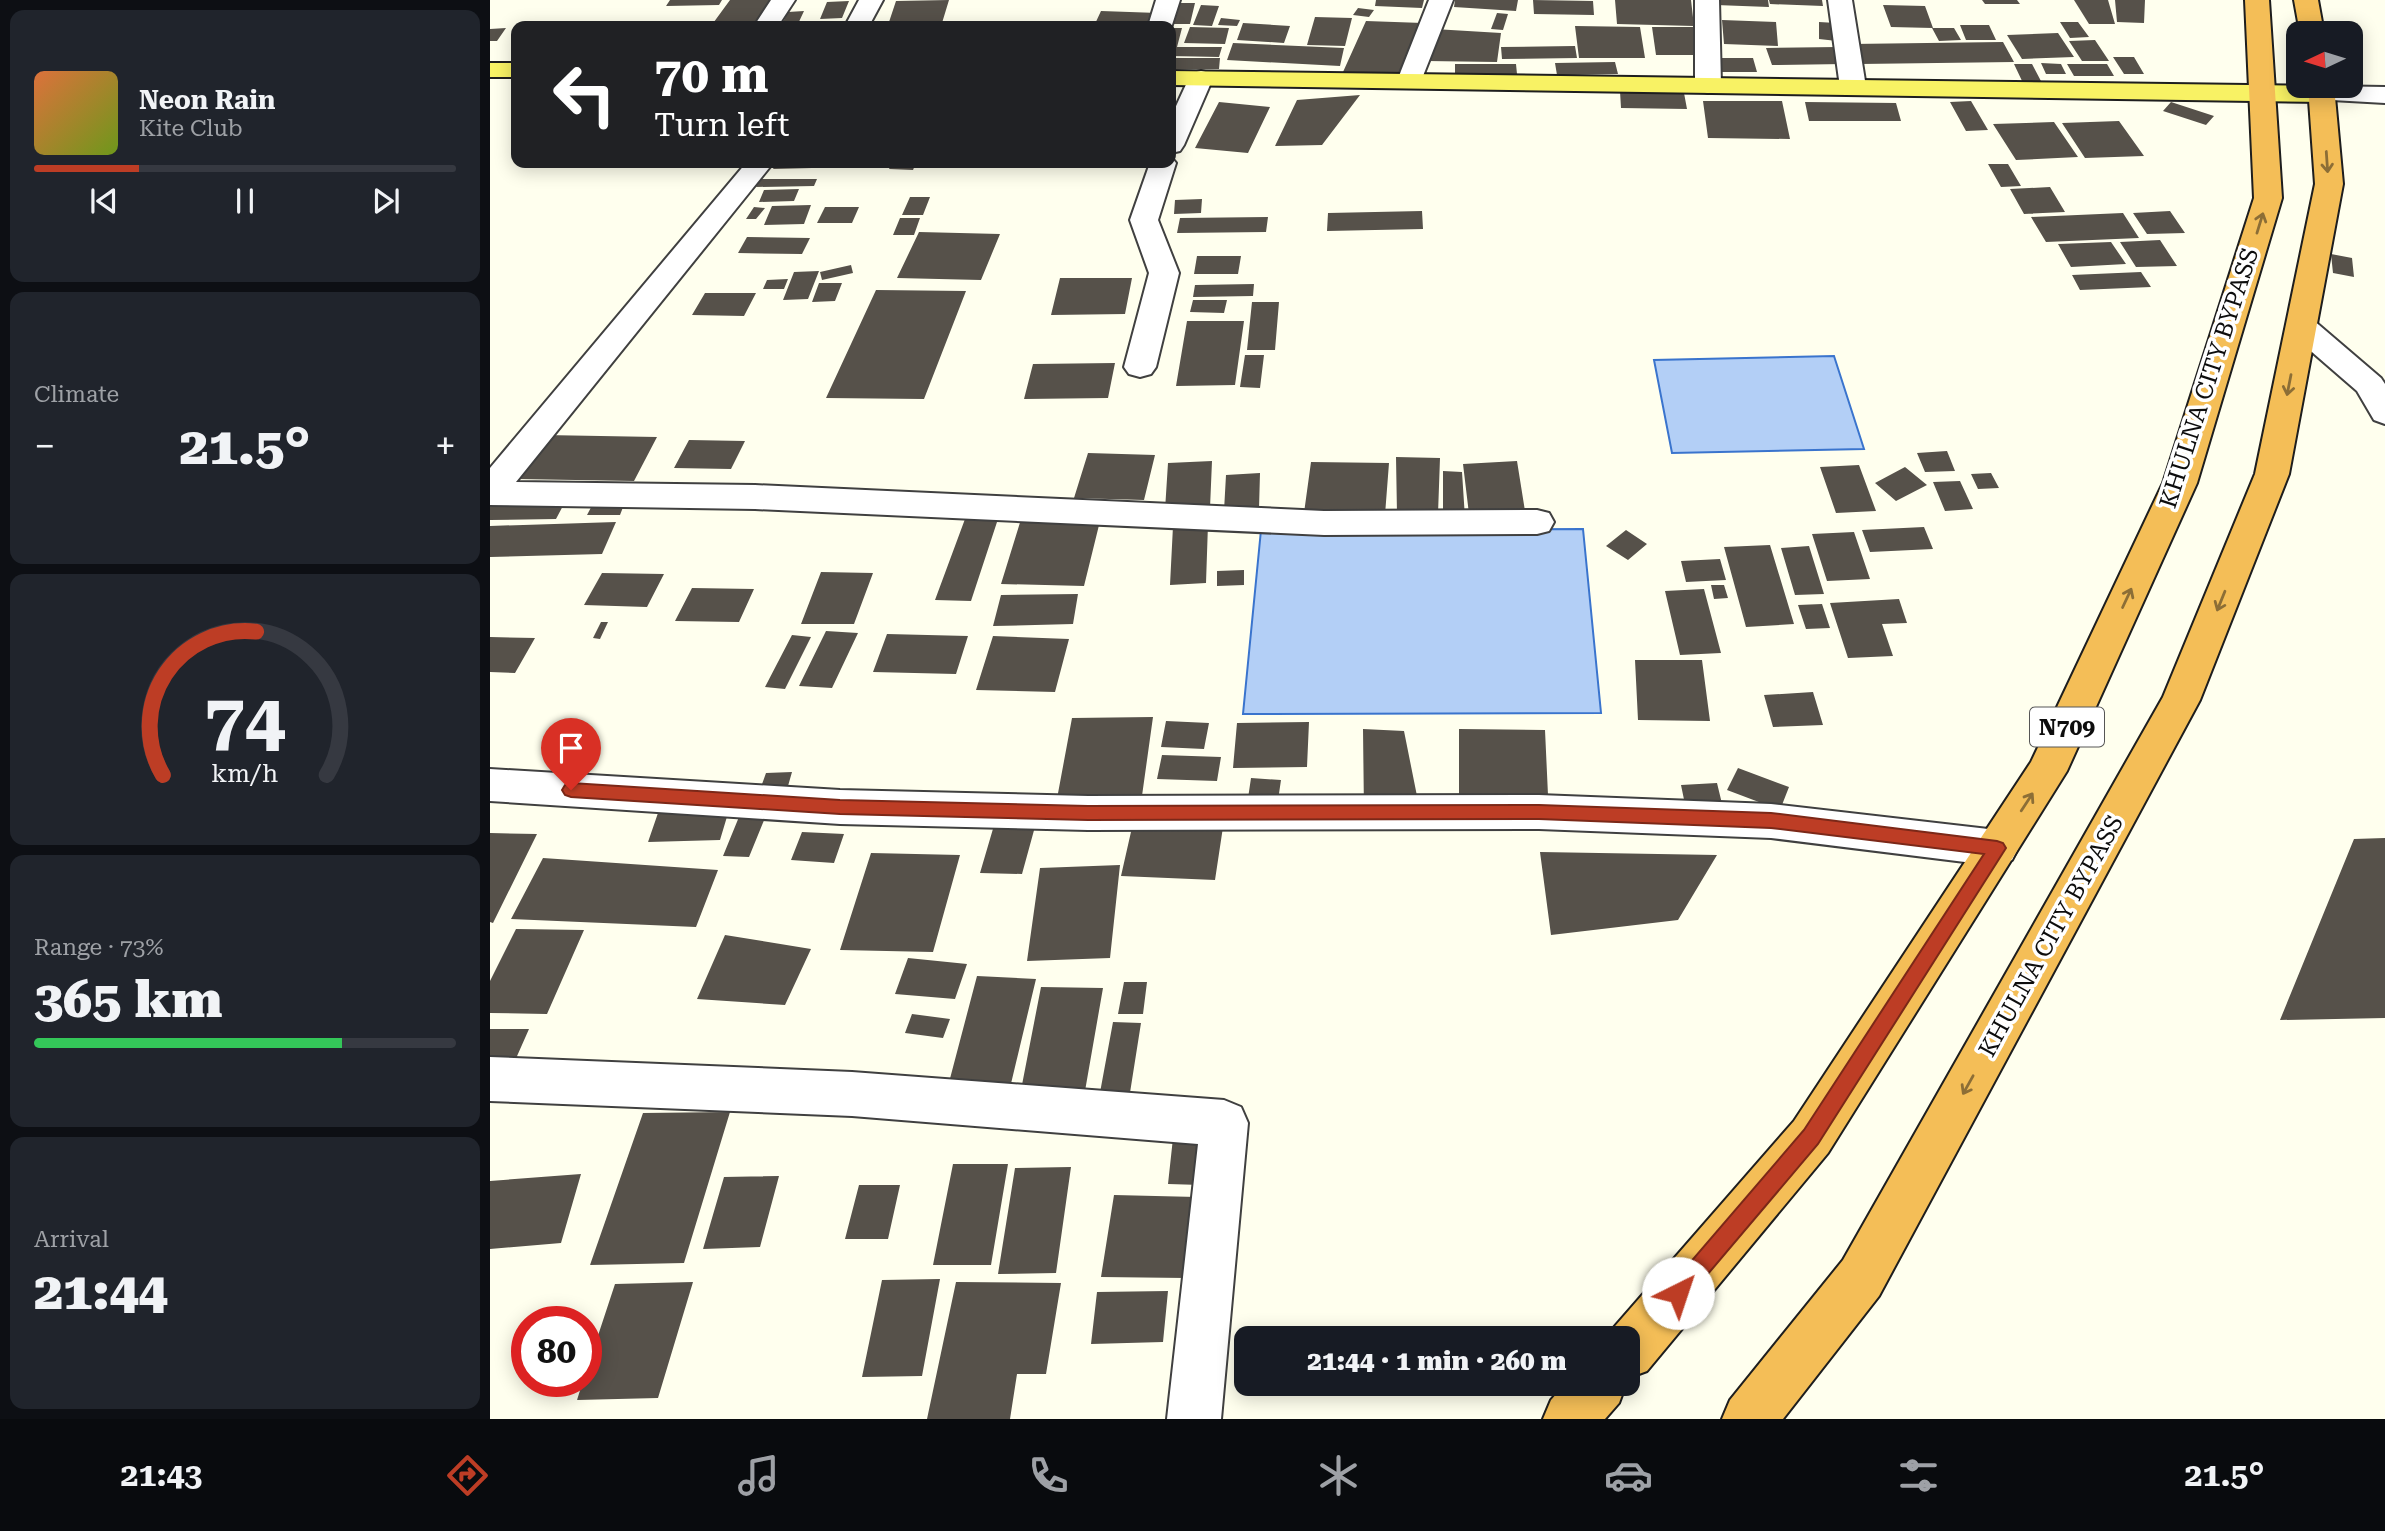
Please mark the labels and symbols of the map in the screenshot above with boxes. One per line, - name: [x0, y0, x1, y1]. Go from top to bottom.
- north arrow: [2286, 21, 2362, 98]
- one-way arrow: [2321, 150, 2334, 173]
- one-way arrow: [2254, 212, 2267, 234]
- street label: KHULNA CITY BYPASS: [2154, 244, 2264, 512]
- one-way arrow: [2282, 373, 2295, 396]
- one-way arrow: [2121, 588, 2134, 609]
- one-way arrow: [2213, 590, 2226, 612]
- road number: N709: [2030, 708, 2104, 747]
- pin: [541, 718, 601, 790]
- one-way arrow: [2019, 793, 2034, 812]
- street label: KHULNA CITY BYPASS: [1973, 810, 2129, 1062]
- one-way arrow: [1961, 1074, 1975, 1095]
- position arrow: [1641, 1256, 1715, 1330]
- speed limit sign: 80: [511, 1306, 602, 1397]

